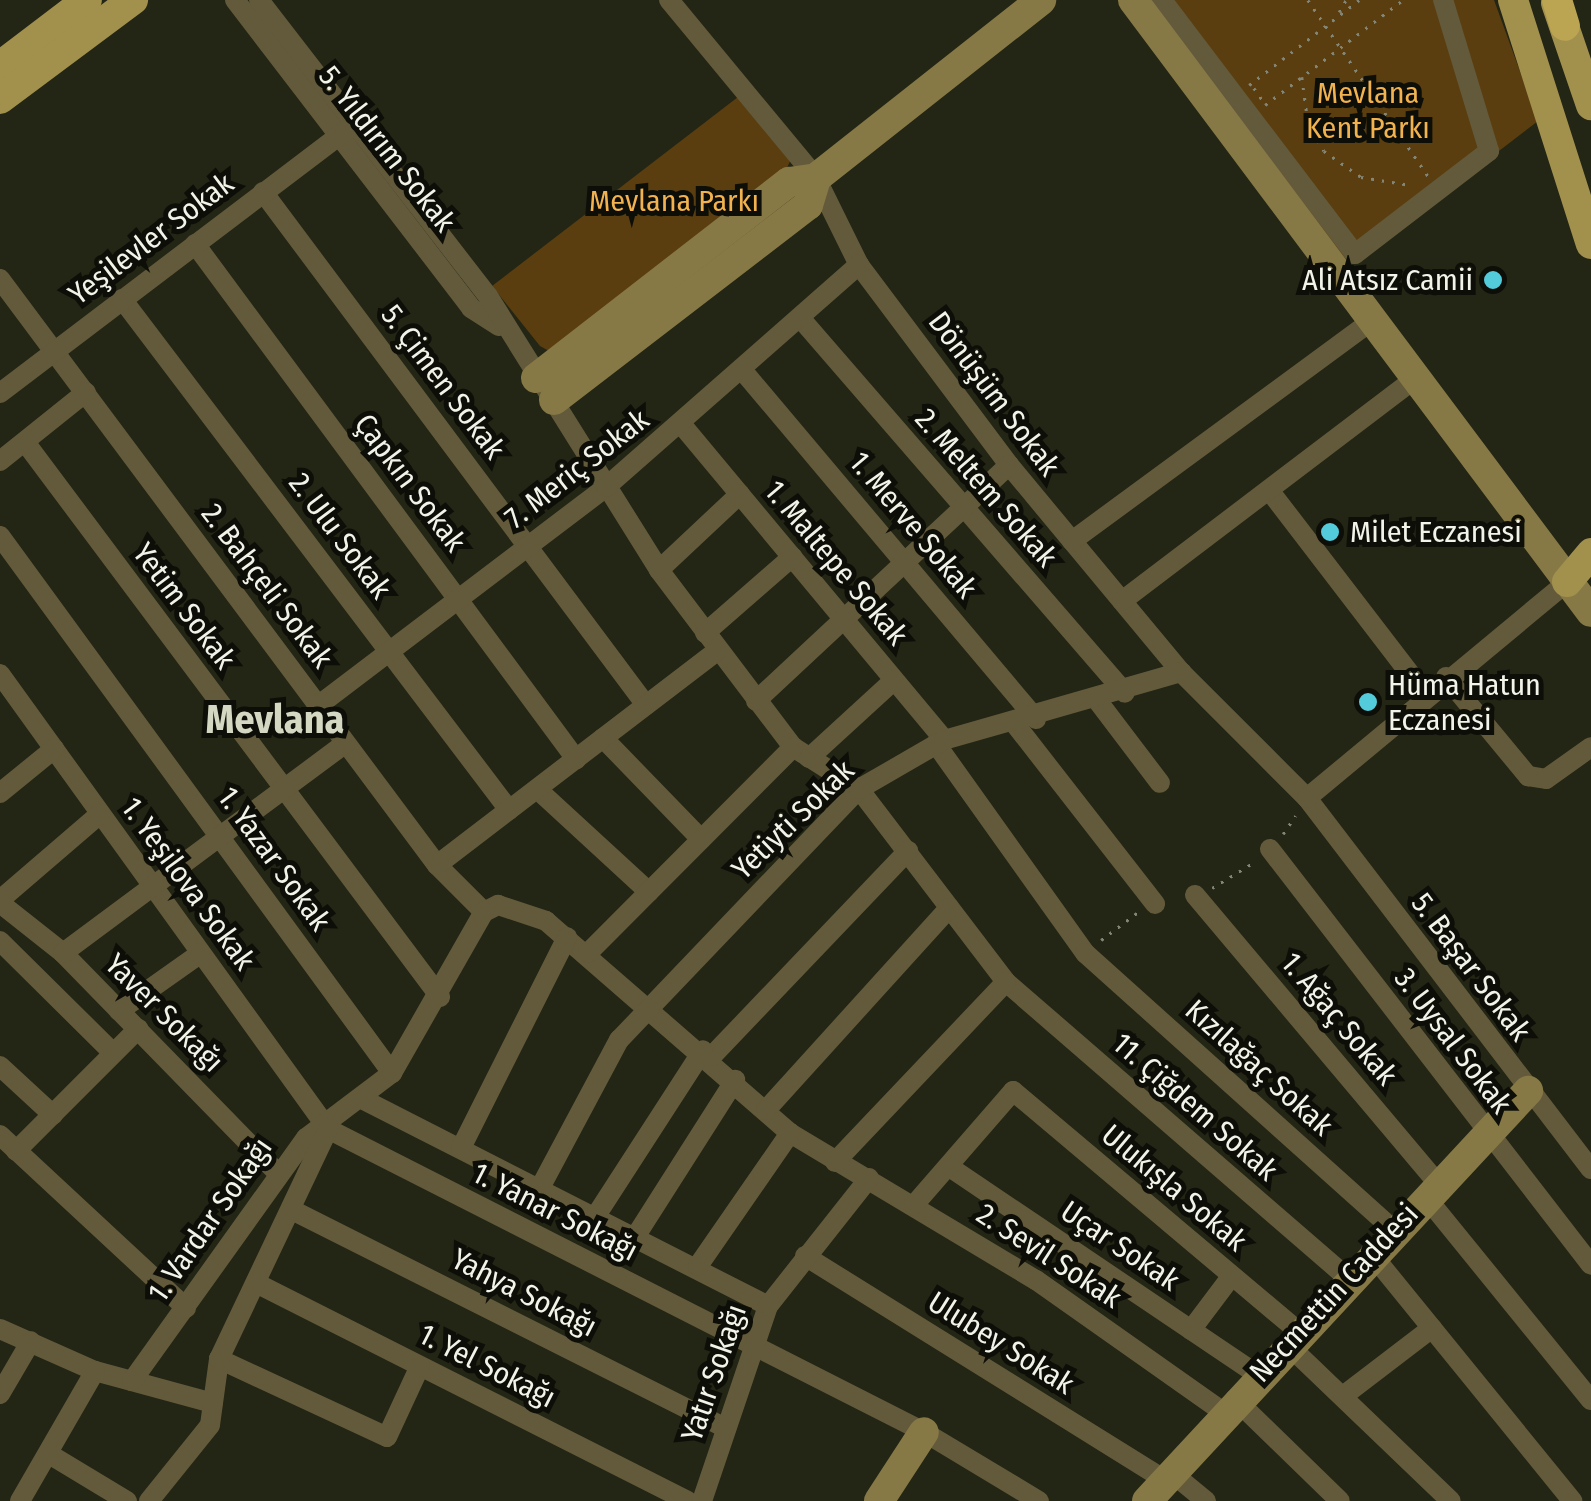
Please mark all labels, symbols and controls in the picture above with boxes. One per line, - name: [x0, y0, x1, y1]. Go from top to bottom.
- street label: 5. Yıldırım Sokak: [311, 59, 463, 239]
- park label: Mevlana Kent Parkı: [1306, 75, 1430, 146]
- street label: Yeşilevler Sokak: [61, 165, 241, 313]
- park label: Mevlana Parkı: [589, 183, 759, 219]
- place label: Ali Atsız Camii: [1302, 262, 1473, 298]
- marker: Ali Atsız Camii: [1482, 269, 1504, 291]
- street label: 5. Çimen Sokak: [373, 298, 513, 466]
- street label: Dönüşüm Sokak: [921, 305, 1067, 483]
- street label: 7. Meriç Sokak: [498, 402, 656, 536]
- street label: 2. Meltem Sokak: [908, 402, 1064, 574]
- street label: Çapkın Sokak: [347, 407, 473, 559]
- street label: 1. Merve Sokak: [841, 445, 985, 605]
- street label: 2. Ulu Sokak: [281, 466, 399, 606]
- street label: 1. Maltepe Sokak: [757, 473, 915, 653]
- street label: 2. Bahçeli Sokak: [194, 497, 340, 675]
- place label: Milet Eczanesi: [1350, 514, 1522, 550]
- marker: Milet Eczanesi: [1319, 521, 1341, 543]
- street label: Yetim Sokak: [125, 536, 243, 676]
- place label: Hüma Hatun Eczanesi: [1388, 667, 1541, 738]
- marker: Hüma Hatun Eczanesi: [1357, 691, 1379, 713]
- district label: Mevlana: [206, 696, 344, 744]
- street label: Yetiyti Sokak: [724, 753, 862, 887]
- street label: 1. Yazar Sokak: [210, 780, 338, 938]
- street label: 1. Yeşilova Sokak: [113, 791, 263, 977]
- street label: 5. Başar Sokak: [1404, 886, 1538, 1048]
- street label: 1. Ağaç Sokak: [1273, 945, 1405, 1093]
- street label: Yaver Sokağı: [97, 946, 231, 1080]
- street label: 3. Uysal Sokak: [1387, 961, 1519, 1121]
- street label: Kızılağaç Sokak: [1178, 992, 1340, 1144]
- street label: 11. Çiğdem Sokak: [1105, 1026, 1285, 1188]
- street label: Ulukışla Sokak: [1094, 1117, 1254, 1259]
- street label: 1. Vardar Sokağı: [140, 1131, 280, 1309]
- street label: 1. Yanar Sokağı: [466, 1155, 644, 1269]
- street label: Uçar Sokak: [1054, 1193, 1186, 1299]
- street label: 2. Sevil Sokak: [970, 1196, 1128, 1316]
- street label: Necmettin Caddesi: [1242, 1196, 1426, 1390]
- street label: Yahya Sokağı: [446, 1241, 602, 1345]
- street label: Ulubey Sokak: [921, 1284, 1081, 1402]
- street label: Yatır Sokağı: [674, 1300, 754, 1446]
- street label: 1. Yel Sokağı: [413, 1316, 561, 1416]

